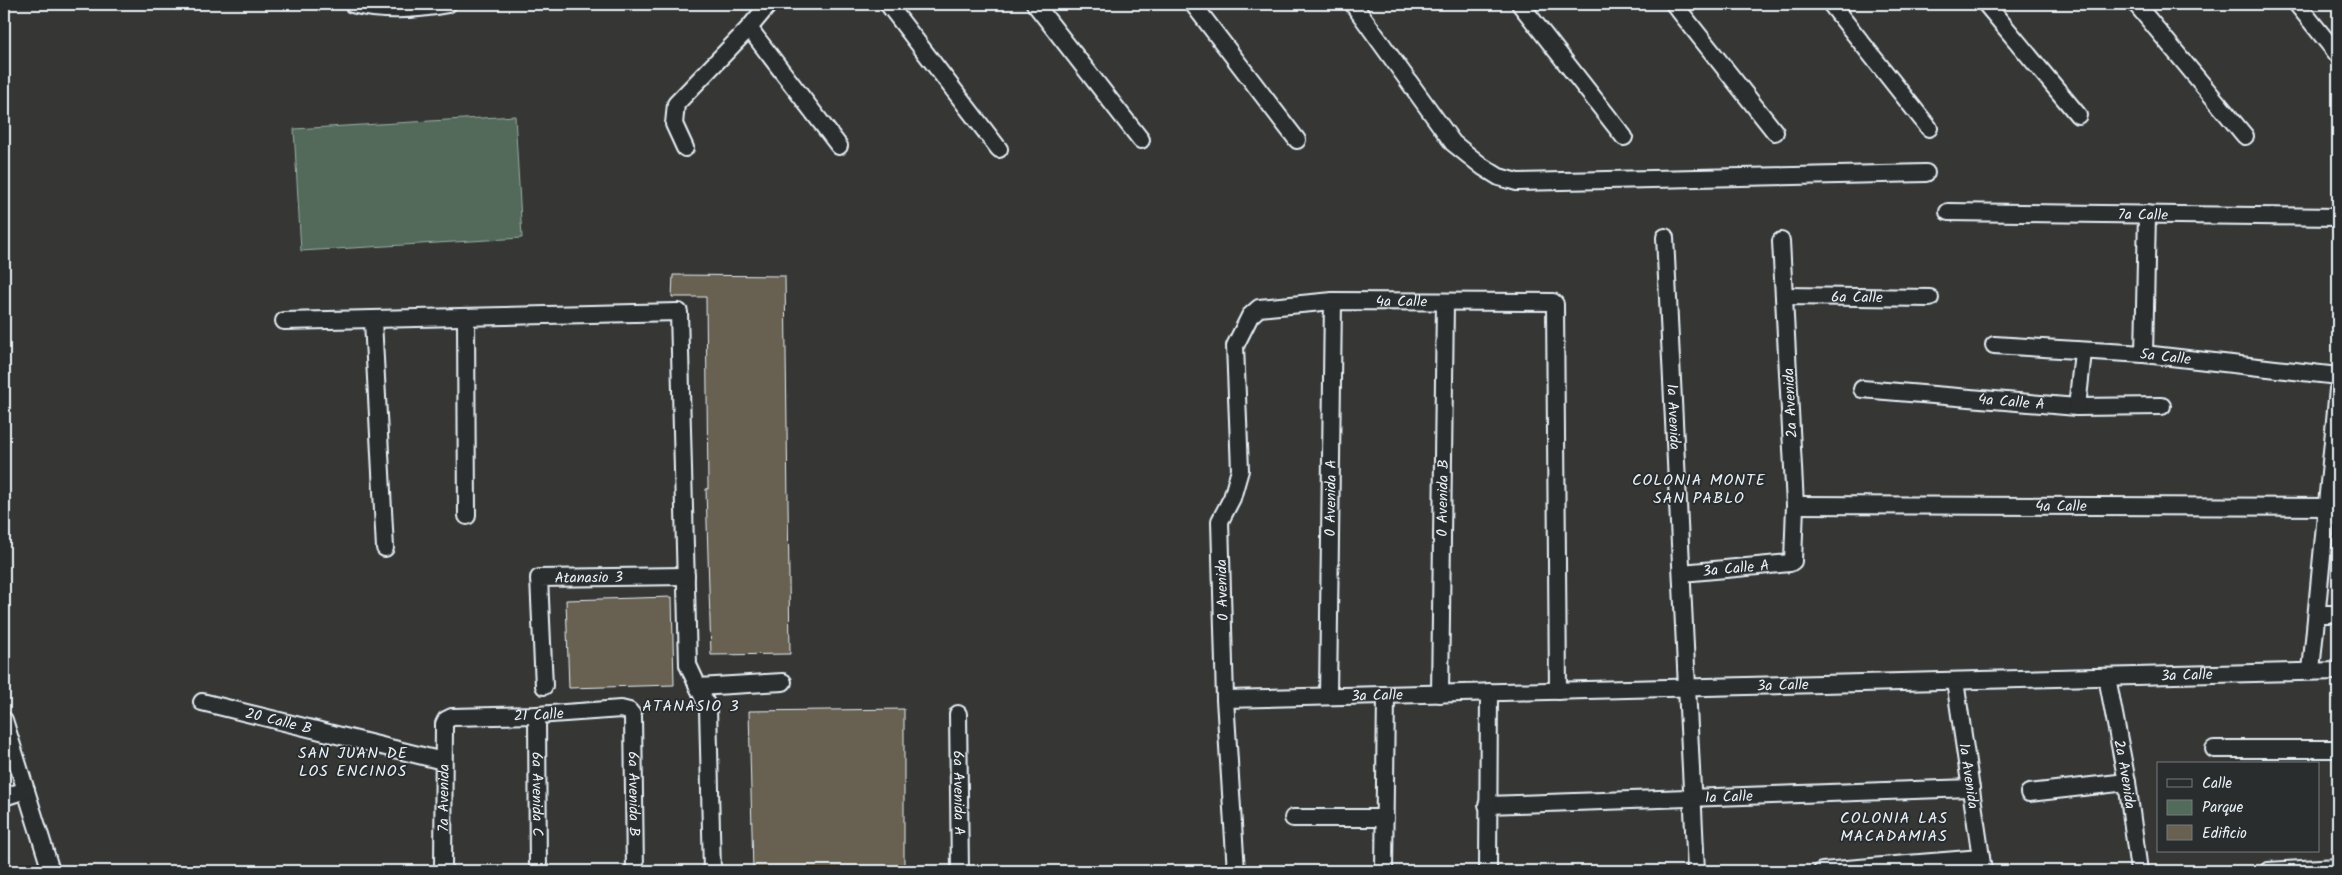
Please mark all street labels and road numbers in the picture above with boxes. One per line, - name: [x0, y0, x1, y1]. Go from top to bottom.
- street label: 7a Calle: [2118, 203, 2168, 228]
- street label: 6a Calle: [1831, 286, 1883, 310]
- street label: 4a Calle: [1376, 290, 1428, 314]
- street label: 5a Calle: [2139, 343, 2193, 372]
- street label: 2a Avenida: [1777, 367, 1805, 439]
- street label: 1a Avenida: [1659, 383, 1686, 450]
- street label: 4a Calle A: [1977, 388, 2046, 417]
- street label: 0 Avenida A: [1319, 459, 1344, 537]
- street label: 0 Avenida B: [1431, 459, 1456, 537]
- street label: 4a Calle: [2035, 495, 2087, 519]
- street label: 3a Calle A: [1701, 554, 1770, 584]
- street label: 0 Avenida: [1210, 559, 1236, 621]
- street label: Atanasio 3: [555, 566, 624, 591]
- street label: 3a Calle: [2161, 663, 2213, 688]
- street label: 3a Calle: [1757, 673, 1809, 699]
- street label: 3a Calle: [1351, 684, 1403, 709]
- street label: 20 Calle B: [243, 702, 314, 741]
- street label: 21 Calle: [514, 702, 565, 729]
- street label: 2a Avenida: [2106, 738, 2142, 811]
- street label: 1a Avenida: [1951, 742, 1985, 811]
- street label: 6a Avenida A: [945, 750, 971, 836]
- street label: 6a Avenida B: [620, 751, 646, 837]
- street label: 6a Avenida C: [524, 752, 549, 836]
- street label: 7a Avenida: [432, 764, 457, 832]
- street label: 1a Calle: [1704, 785, 1754, 810]

